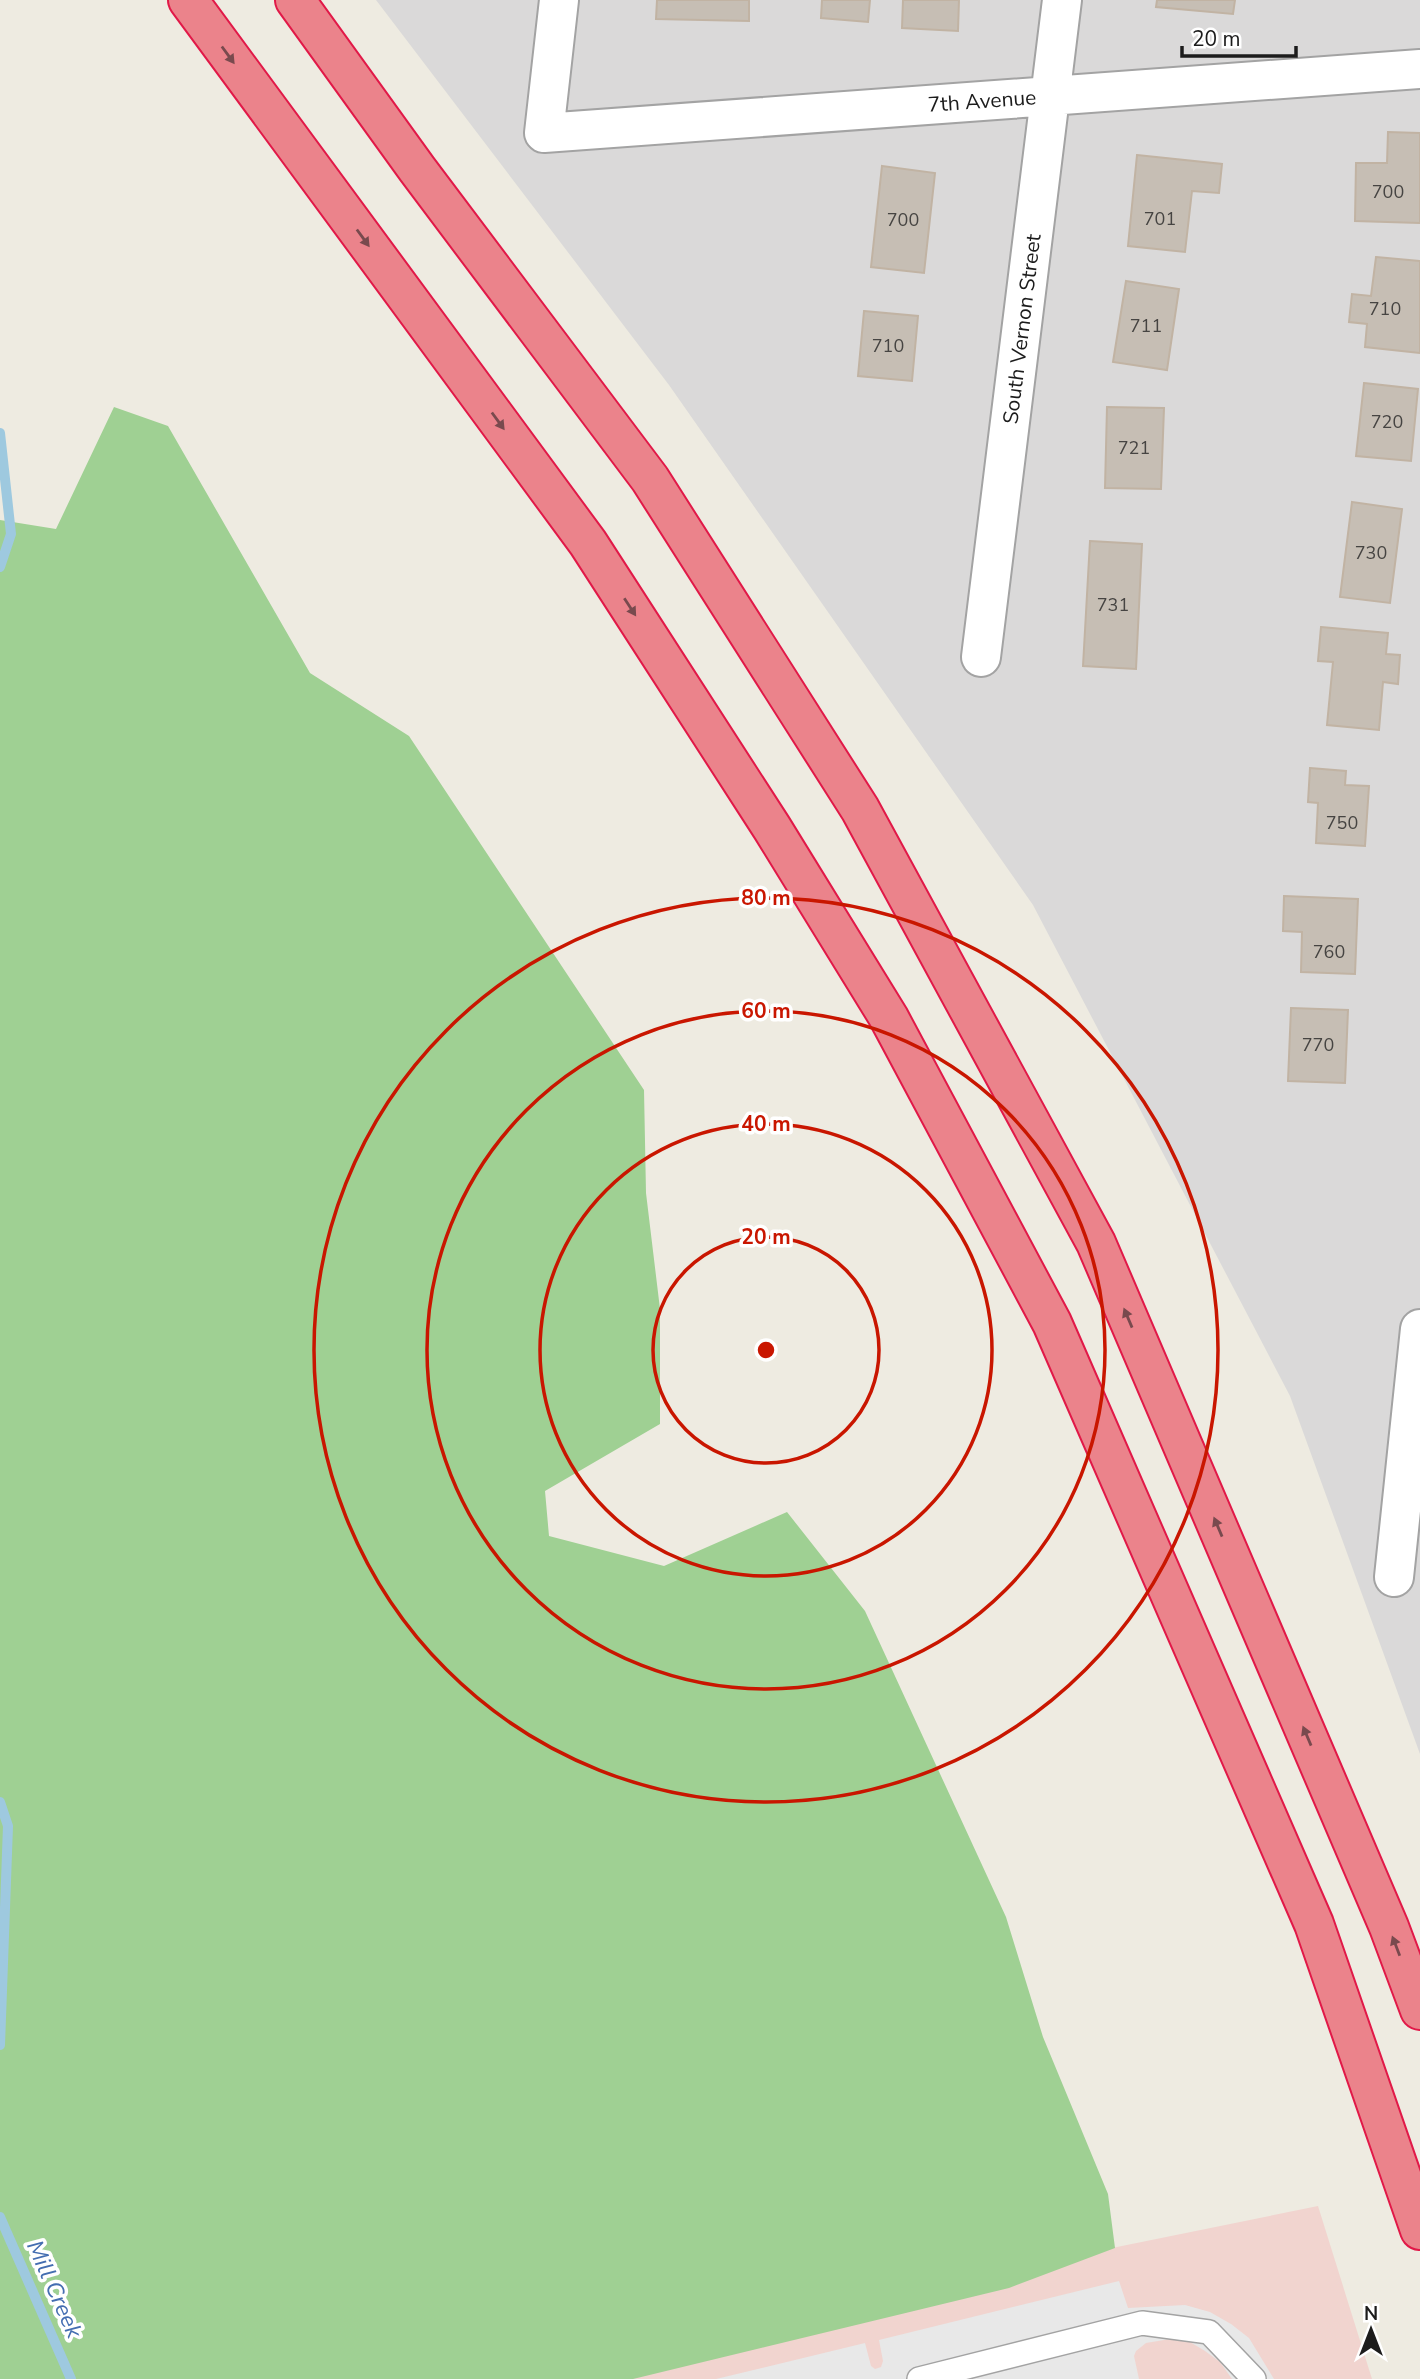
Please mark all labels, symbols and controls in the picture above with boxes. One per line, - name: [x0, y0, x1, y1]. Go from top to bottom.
- scale bar: [1182, 14, 1296, 58]
- text: 20 m: [1192, 25, 1241, 53]
- one-way arrow: [221, 46, 235, 64]
- street label: 7th Avenue: [927, 83, 1037, 119]
- house number: 700: [1372, 180, 1404, 204]
- house number: 701: [1144, 207, 1176, 231]
- house number: 700: [887, 208, 919, 232]
- one-way arrow: [356, 229, 370, 247]
- street label: South Vernon Street: [996, 232, 1048, 426]
- house number: 710: [1369, 297, 1401, 321]
- house number: 711: [1130, 314, 1162, 338]
- house number: 710: [872, 334, 904, 358]
- house number: 720: [1371, 410, 1403, 434]
- one-way arrow: [491, 412, 505, 430]
- house number: 721: [1118, 436, 1150, 460]
- house number: 730: [1355, 541, 1387, 565]
- house number: 731: [1097, 593, 1129, 617]
- one-way arrow: [623, 597, 636, 617]
- house number: 750: [1326, 811, 1358, 835]
- text: 80 m: [741, 884, 791, 912]
- house number: 760: [1313, 940, 1345, 964]
- text: 60 m: [741, 997, 791, 1025]
- house number: 770: [1302, 1033, 1334, 1057]
- text: 40 m: [741, 1110, 791, 1138]
- text: 20 m: [741, 1223, 791, 1251]
- one-way arrow: [1122, 1308, 1134, 1328]
- centre of rings: [754, 1338, 778, 1362]
- one-way arrow: [1212, 1517, 1223, 1538]
- one-way arrow: [1301, 1726, 1312, 1747]
- one-way arrow: [1390, 1935, 1401, 1956]
- water label: Mill Creek: [19, 2235, 90, 2343]
- north arrow: [1336, 2295, 1406, 2365]
- text: N: [1364, 2301, 1378, 2327]

